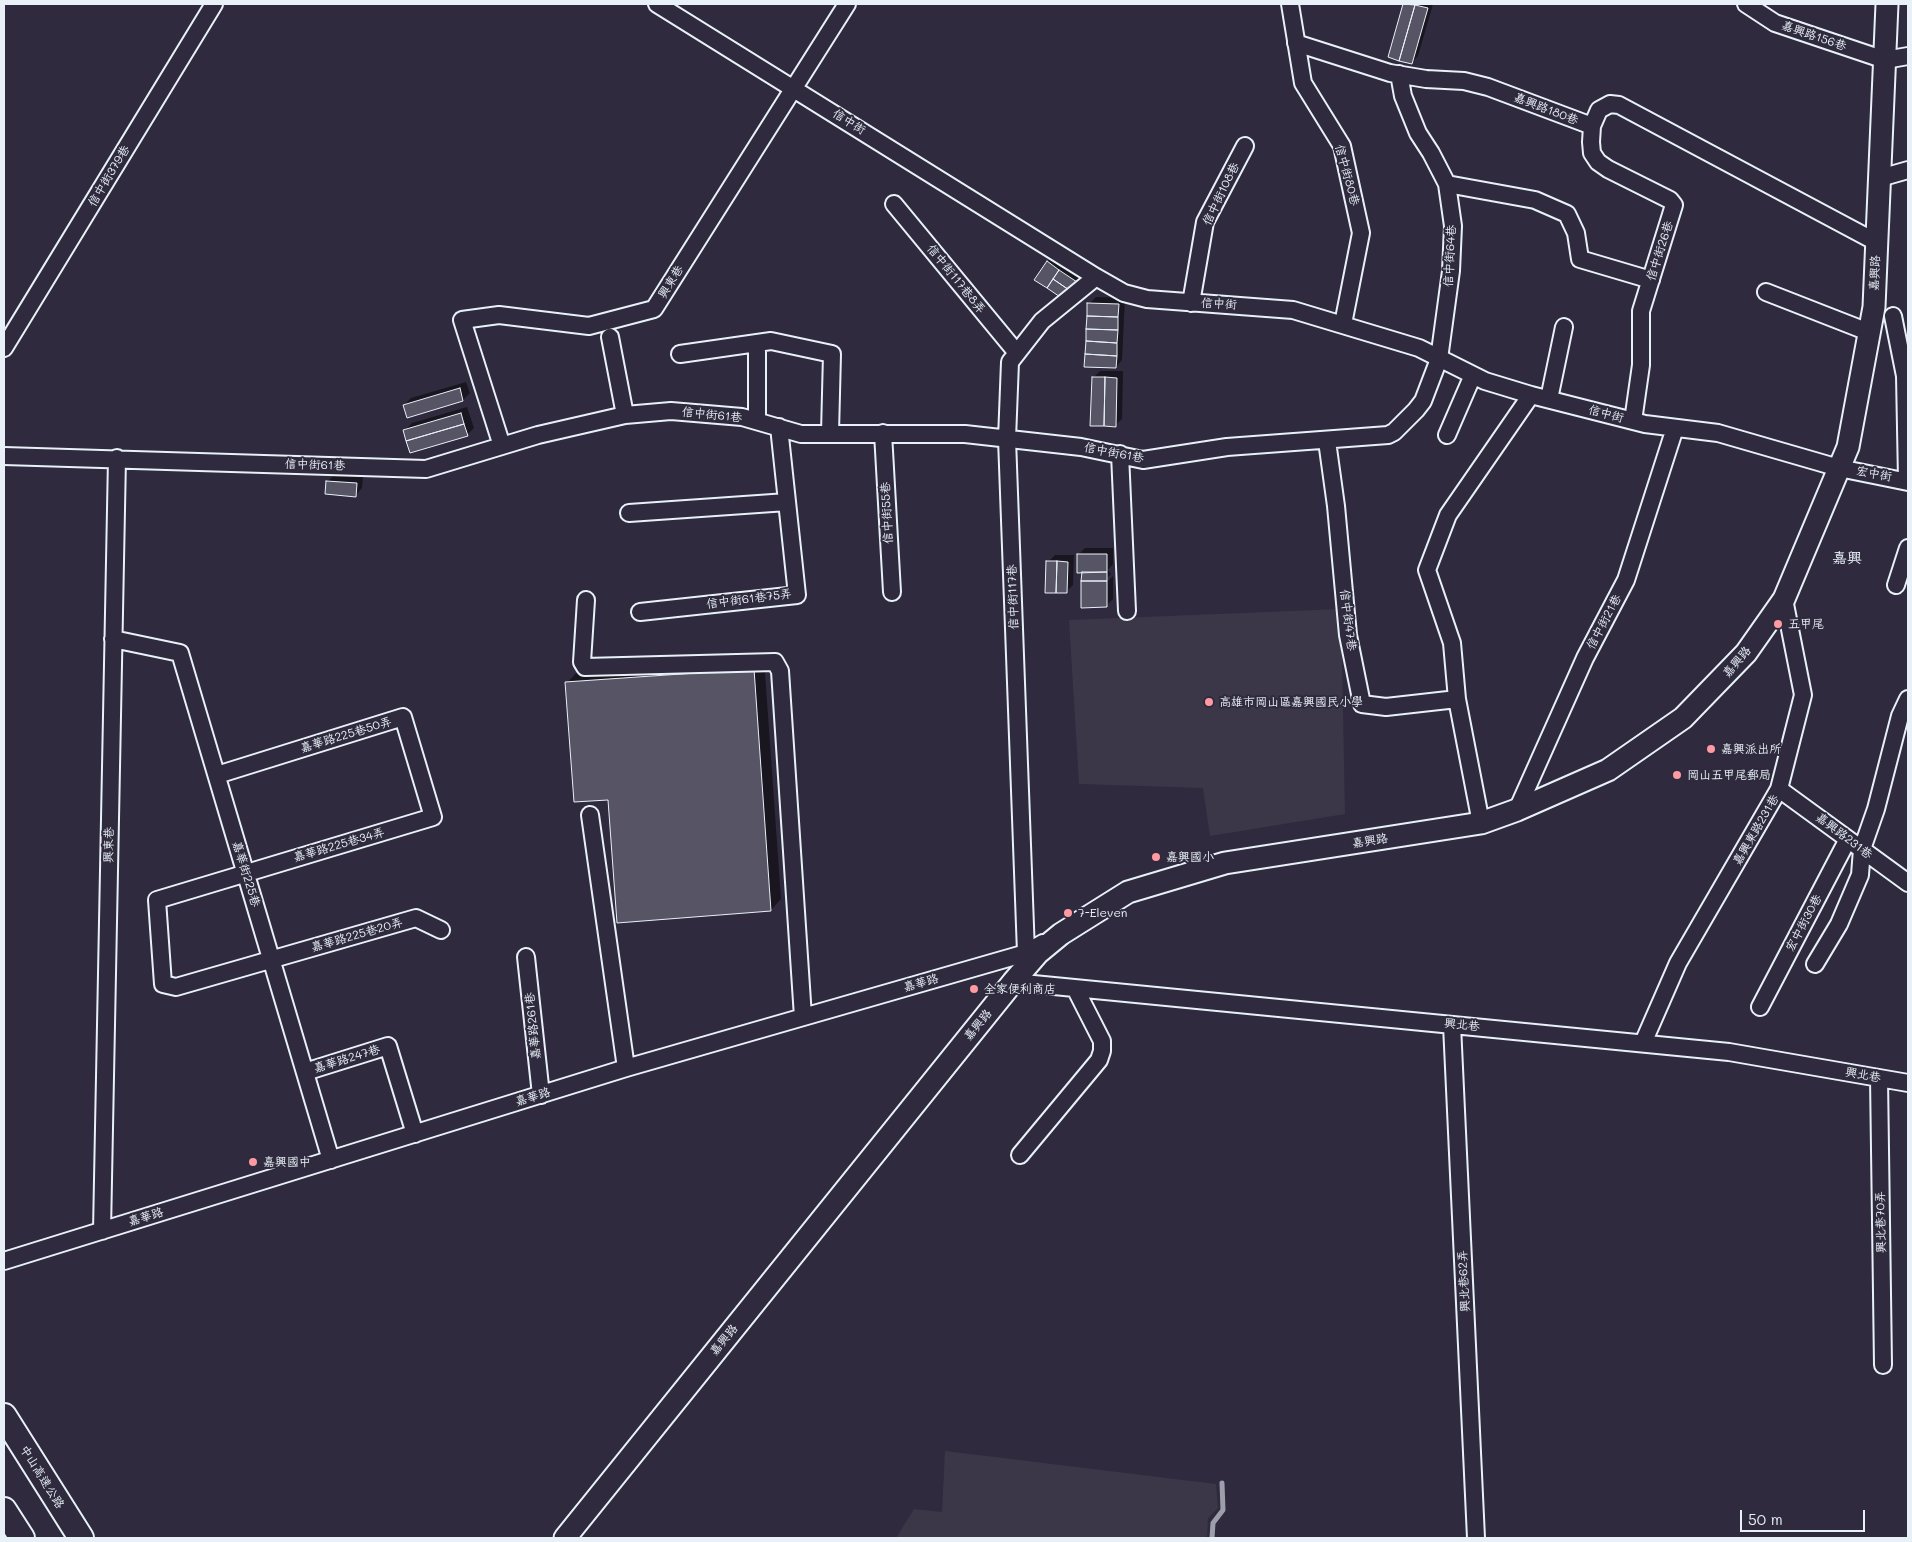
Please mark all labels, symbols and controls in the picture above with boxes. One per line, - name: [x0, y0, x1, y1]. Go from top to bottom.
- street label: 嘉興路156巷: [1780, 18, 1848, 54]
- street label: 嘉興路180巷: [1512, 90, 1580, 128]
- street label: 信中街: [830, 106, 868, 138]
- street label: 信中街379巷: [85, 143, 133, 209]
- street label: 信中街80巷: [1332, 143, 1362, 207]
- street label: 信中街108巷: [1200, 160, 1242, 228]
- street label: 信中街26巷: [1644, 219, 1676, 283]
- street label: 信中街64巷: [1441, 225, 1459, 287]
- street label: 信中街117巷8弄: [924, 242, 988, 316]
- street label: 嘉興路: [1867, 255, 1883, 291]
- street label: 興東巷: [655, 263, 687, 301]
- street label: 信中街: [1201, 296, 1237, 312]
- street label: 信中街: [1587, 402, 1625, 426]
- street label: 信中街61巷: [681, 405, 743, 425]
- street label: 信中街61巷: [1083, 440, 1145, 466]
- street label: 信中街61巷: [284, 457, 346, 473]
- street label: 宏中街: [1855, 464, 1893, 484]
- street label: 信中街55巷: [878, 482, 896, 544]
- district label: 嘉興: [1832, 549, 1862, 567]
- street label: 信中街117巷: [1005, 564, 1021, 630]
- street label: 信中街61巷75弄: [705, 587, 793, 611]
- street label: 信中街47巷: [1337, 588, 1359, 652]
- street label: 信中街21巷: [1584, 592, 1624, 652]
- place label: 五甲尾: [1788, 617, 1824, 631]
- marker: 五甲尾: [1772, 618, 1784, 630]
- street label: 嘉興路: [1720, 644, 1754, 680]
- place label: 高雄市岡山區嘉興國民小學: [1219, 695, 1363, 709]
- marker: 高雄市岡山區嘉興國民小學: [1203, 696, 1215, 708]
- street label: 嘉華路225巷50弄: [299, 714, 393, 756]
- place label: 嘉興派出所: [1721, 742, 1781, 756]
- marker: 嘉興派出所: [1705, 743, 1717, 755]
- place label: 岡山五甲尾郵局: [1687, 768, 1771, 782]
- marker: 岡山五甲尾郵局: [1671, 769, 1683, 781]
- street label: 嘉興東路231巷: [1730, 792, 1782, 868]
- street label: 嘉興路231巷: [1813, 810, 1875, 862]
- street label: 嘉華路225巷34弄: [292, 825, 386, 865]
- street label: 興東巷: [101, 827, 117, 863]
- street label: 嘉興路: [1351, 831, 1389, 851]
- street label: 嘉華街225巷: [229, 839, 263, 909]
- place label: 嘉興國小: [1166, 850, 1214, 864]
- marker: 嘉興國小: [1150, 851, 1162, 863]
- street label: 宏中街30巷: [1783, 892, 1825, 954]
- place label: 7-Eleven: [1078, 906, 1127, 920]
- marker: 7-Eleven: [1062, 907, 1074, 919]
- street label: 嘉華路225巷20弄: [310, 915, 404, 955]
- street label: 嘉華路: [902, 971, 940, 995]
- place label: 全家便利商店: [984, 982, 1056, 996]
- marker: 全家便利商店: [968, 983, 980, 995]
- street label: 嘉華路261巷: [522, 992, 544, 1060]
- street label: 嘉興路: [961, 1006, 995, 1044]
- street label: 興北巷: [1443, 1016, 1481, 1034]
- street label: 嘉華路247巷: [312, 1042, 382, 1076]
- street label: 興北巷: [1844, 1065, 1882, 1085]
- street label: 嘉華路: [514, 1085, 552, 1109]
- place label: 嘉興國中: [263, 1155, 311, 1169]
- marker: 嘉興國中: [247, 1156, 259, 1168]
- street label: 興北巷70弄: [1873, 1191, 1889, 1253]
- street label: 嘉華路: [127, 1205, 165, 1229]
- street label: 興北巷62弄: [1455, 1250, 1473, 1312]
- street label: 嘉興路: [707, 1321, 741, 1359]
- street label: 中山高速公路: [17, 1443, 67, 1511]
- scale bar: [1742, 1500, 1867, 1532]
- text: 50 m: [1748, 1509, 1783, 1529]

